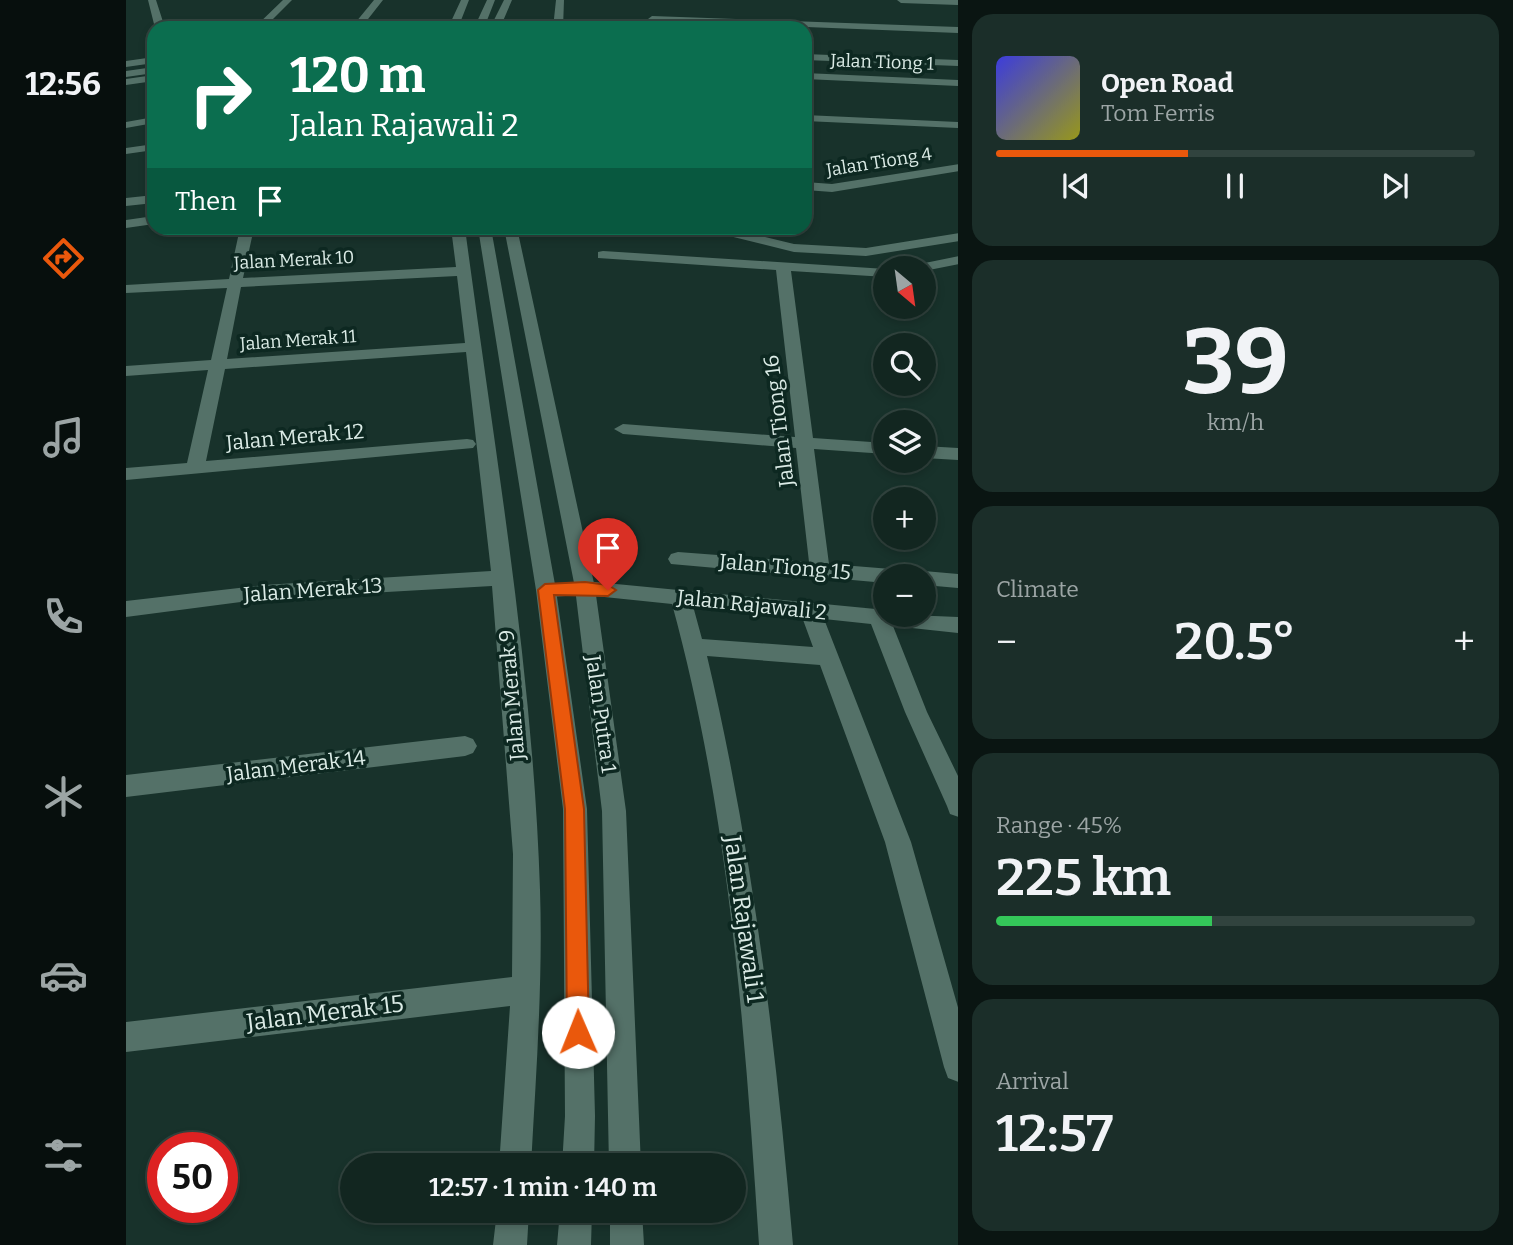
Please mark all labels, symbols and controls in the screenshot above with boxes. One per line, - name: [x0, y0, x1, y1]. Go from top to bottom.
- text: 120 m: [290, 46, 425, 105]
- icon: right: [175, 49, 266, 140]
- street label: Jalan Tiong 1: [829, 49, 935, 75]
- text: 12:56: [25, 65, 101, 103]
- text: Open Road: [1101, 68, 1233, 99]
- text: Tom Ferris: [1101, 99, 1215, 127]
- text: Jalan Rajawali 2: [290, 106, 519, 144]
- street label: Jalan Tiong 4: [824, 143, 934, 181]
- icon: previous: [1057, 167, 1095, 205]
- icon: pause: [1216, 167, 1254, 205]
- icon: next: [1376, 167, 1414, 205]
- icon: arrive: [251, 182, 289, 220]
- text: Then: [175, 186, 237, 217]
- icon: directions: [39, 234, 88, 283]
- street label: Jalan Merak 10: [232, 246, 355, 274]
- north arrow: [873, 256, 936, 318]
- map controls: [873, 256, 936, 627]
- text: 39: [1182, 308, 1289, 417]
- street label: Jalan Merak 11: [238, 325, 358, 355]
- button: search: [873, 333, 936, 396]
- street label: Jalan Tiong 16: [758, 353, 800, 490]
- text: km/h: [1207, 408, 1264, 436]
- button: layers: [873, 410, 936, 473]
- icon: music: [39, 413, 88, 462]
- street label: Jalan Merak 12: [224, 418, 365, 456]
- button: +: [873, 487, 936, 550]
- pin: [578, 518, 638, 590]
- icon: arrive: [589, 529, 627, 567]
- street label: Jalan Tiong 15: [717, 548, 852, 586]
- button: −: [873, 564, 936, 627]
- street label: Jalan Merak 13: [242, 572, 383, 608]
- text: Climate: [996, 575, 1079, 603]
- street label: Jalan Rajawali 2: [675, 584, 828, 626]
- icon: phone: [39, 592, 88, 641]
- text: 20.5°: [1174, 610, 1296, 673]
- text: −: [996, 619, 1017, 665]
- text: +: [1453, 619, 1475, 665]
- street label: Jalan Merak 9: [493, 629, 531, 762]
- street label: Jalan Putra 1: [580, 653, 622, 775]
- street label: Jalan Merak 14: [224, 745, 367, 788]
- icon: climate: [39, 772, 88, 821]
- text: Range · 45%: [996, 811, 1122, 839]
- street label: Jalan Rajawali 1: [718, 833, 770, 1005]
- text: 225 km: [996, 846, 1171, 909]
- icon: car: [39, 951, 88, 1000]
- street label: Jalan Merak 15: [244, 989, 405, 1037]
- position arrow: [541, 995, 615, 1069]
- text: Arrival: [996, 1067, 1069, 1095]
- text: 12:57: [996, 1102, 1113, 1165]
- icon: filters: [39, 1131, 88, 1180]
- speed limit sign: 50: [147, 1132, 238, 1223]
- text: 12:57 · 1 min · 140 m: [429, 1172, 657, 1203]

